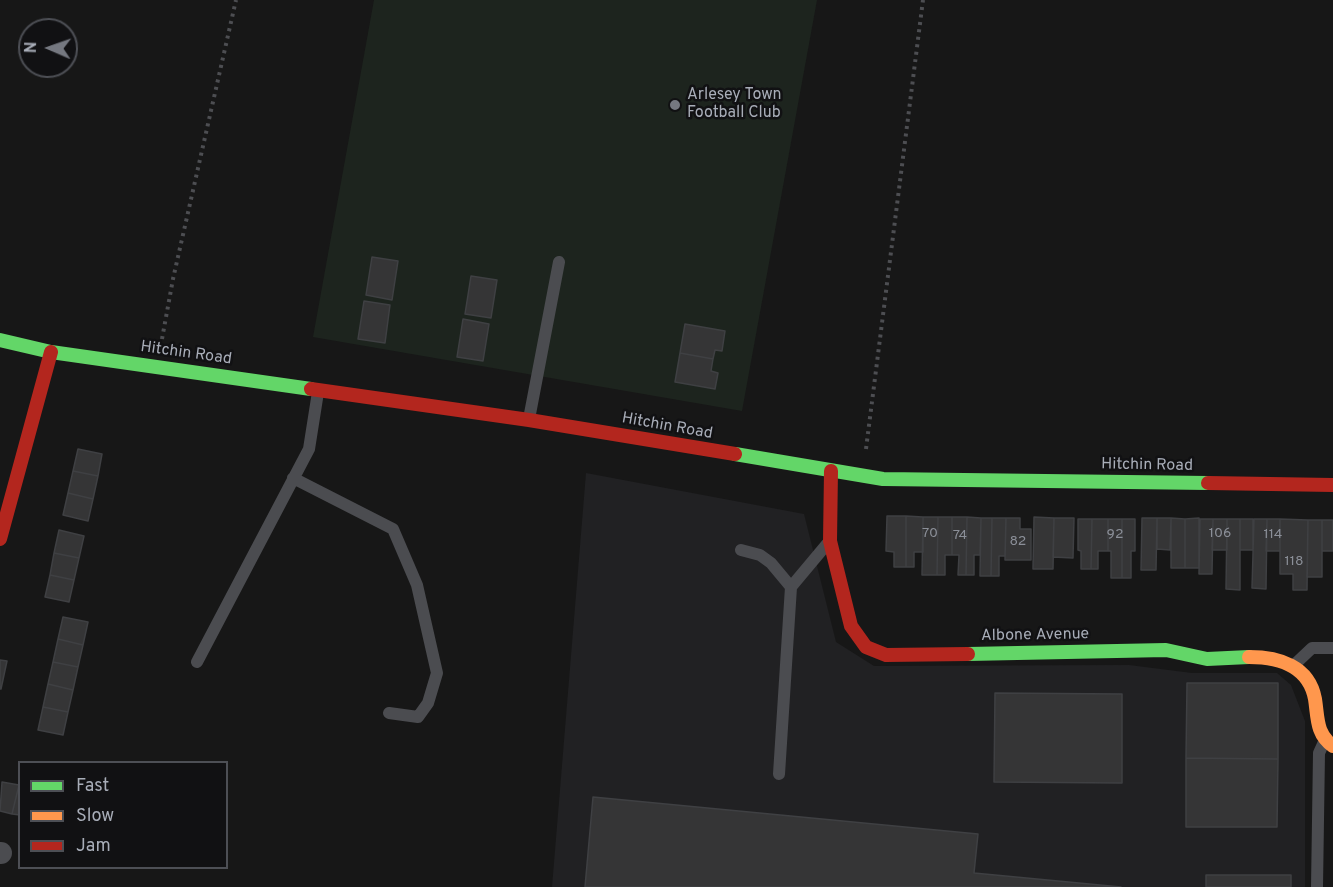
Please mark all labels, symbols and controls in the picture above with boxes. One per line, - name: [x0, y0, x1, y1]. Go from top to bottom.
- north arrow: [18, 18, 78, 78]
- text: N: [22, 41, 42, 54]
- place label: Arlesey Town Football Club: [687, 86, 782, 124]
- marker: Arlesey Town Football Club: [668, 98, 682, 112]
- street label: Hitchin Road: [139, 338, 233, 370]
- street label: Hitchin Road: [620, 410, 714, 444]
- street label: Hitchin Road: [1101, 456, 1193, 476]
- house number: 70: [922, 526, 938, 542]
- house number: 106: [1209, 526, 1231, 542]
- house number: 92: [1107, 527, 1123, 543]
- house number: 114: [1264, 527, 1282, 543]
- house number: 74: [953, 528, 967, 544]
- house number: 82: [1010, 534, 1026, 550]
- house number: 118: [1285, 554, 1303, 570]
- street label: Albone Avenue: [981, 625, 1089, 647]
- legend: [18, 761, 228, 869]
- text: Fast: [76, 775, 109, 798]
- text: Slow: [76, 805, 114, 828]
- text: Jam: [76, 835, 111, 858]

